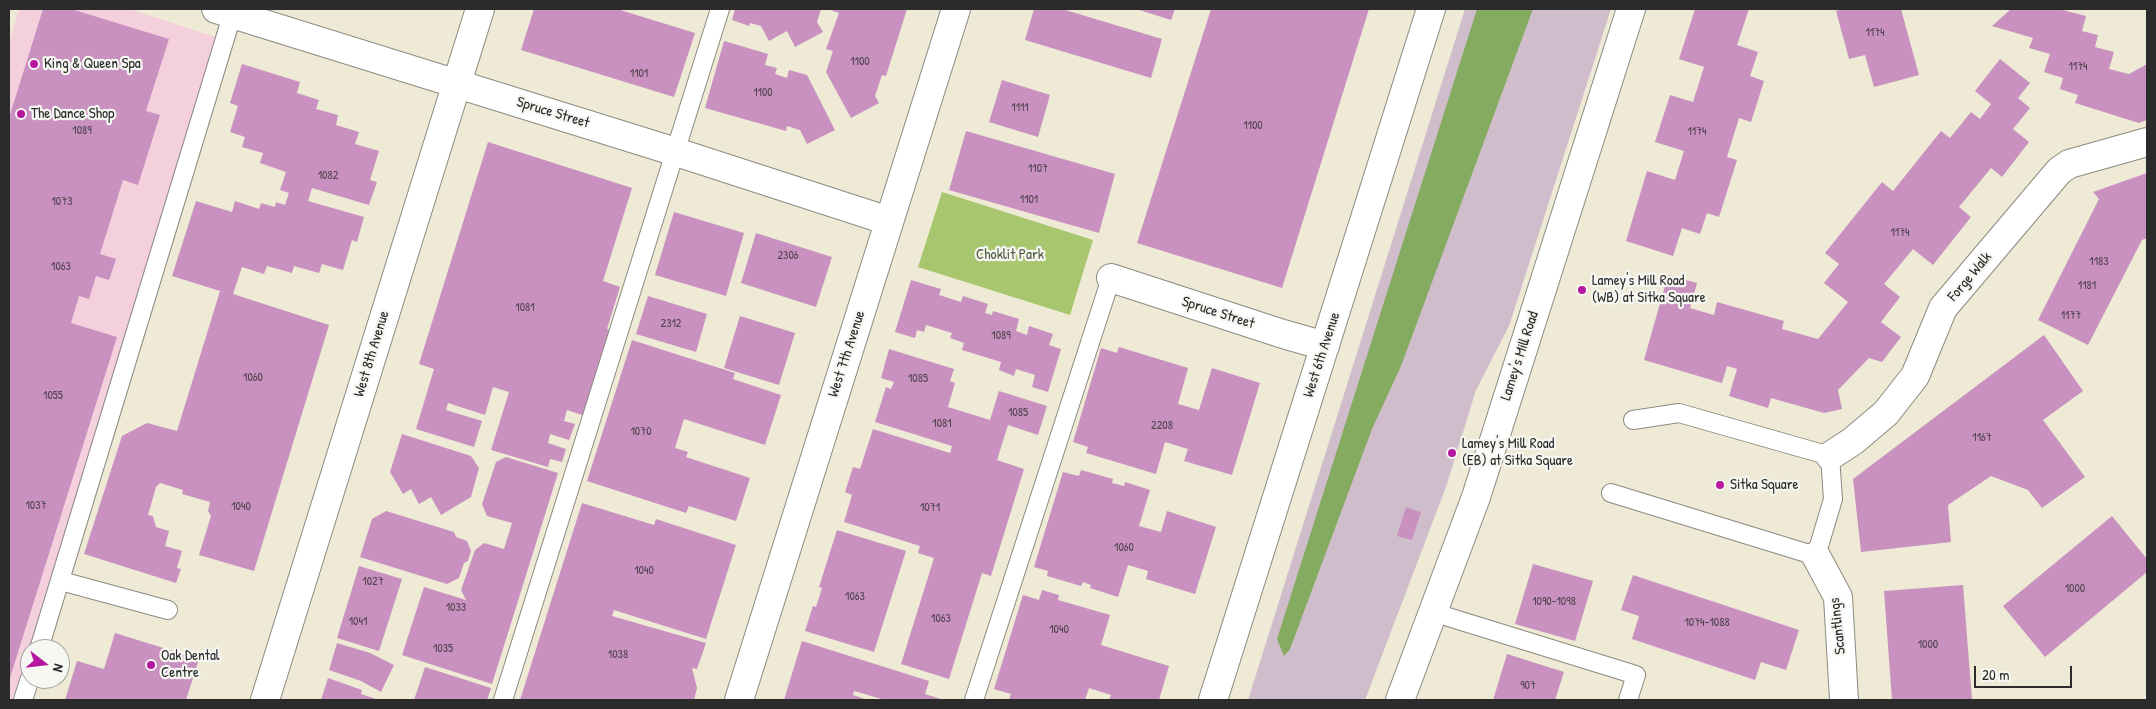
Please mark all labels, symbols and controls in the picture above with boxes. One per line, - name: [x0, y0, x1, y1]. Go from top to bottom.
- house number: 1174: [1865, 26, 1885, 40]
- place label: King & Queen Spa: [44, 55, 141, 73]
- house number: 1100: [850, 55, 870, 69]
- marker: King & Queen Spa: [28, 58, 40, 70]
- house number: 1174: [2068, 60, 2088, 74]
- house number: 1101: [630, 67, 648, 81]
- house number: 1100: [753, 86, 773, 100]
- street label: Spruce Street: [514, 93, 592, 133]
- house number: 1111: [1011, 101, 1029, 115]
- place label: The Dance Shop: [31, 105, 114, 123]
- marker: The Dance Shop: [15, 108, 27, 120]
- house number: 1100: [1243, 119, 1263, 133]
- house number: 1089: [72, 124, 92, 138]
- house number: 1174: [1687, 125, 1707, 139]
- house number: 1107: [1028, 162, 1048, 176]
- house number: 1082: [318, 169, 338, 183]
- house number: 1101: [1020, 193, 1038, 207]
- house number: 1073: [51, 195, 73, 209]
- house number: 1174: [1890, 226, 1910, 240]
- park label: Choklit Park: [976, 246, 1044, 264]
- house number: 2306: [777, 249, 799, 263]
- street label: Forge Walk: [1944, 249, 1996, 305]
- house number: 1183: [2089, 255, 2109, 269]
- house number: 1063: [51, 260, 71, 274]
- place label: Lamey's Mill Road (WB) at Sitka Square: [1592, 272, 1706, 307]
- house number: 1181: [2078, 279, 2096, 293]
- marker: Lamey's Mill Road (WB) at Sitka Square: [1576, 284, 1588, 296]
- street label: Spruce Street: [1179, 293, 1257, 333]
- house number: 1081: [515, 301, 535, 315]
- street label: West 7th Avenue: [825, 308, 869, 400]
- street label: West 8th Avenue: [350, 309, 394, 399]
- street label: Lamey's Mill Road: [1497, 309, 1543, 403]
- house number: 1177: [2061, 309, 2081, 323]
- street label: West 6th Avenue: [1300, 310, 1344, 400]
- house number: 2312: [661, 317, 681, 331]
- house number: 1089: [991, 329, 1011, 343]
- house number: 1060: [243, 371, 263, 385]
- house number: 1085: [908, 372, 928, 386]
- house number: 1055: [43, 389, 63, 403]
- house number: 1085: [1008, 406, 1028, 420]
- house number: 1081: [932, 417, 952, 431]
- house number: 2208: [1151, 419, 1173, 433]
- house number: 1070: [630, 425, 652, 439]
- house number: 1167: [1972, 431, 1992, 445]
- place label: Lamey's Mill Road (EB) at Sitka Square: [1462, 435, 1573, 470]
- marker: Lamey's Mill Road (EB) at Sitka Square: [1446, 447, 1458, 459]
- place label: Sitka Square: [1730, 476, 1798, 494]
- marker: Sitka Square: [1714, 479, 1726, 491]
- house number: 1037: [25, 499, 47, 513]
- house number: 1040: [231, 500, 251, 514]
- house number: 1071: [920, 501, 940, 515]
- house number: 1060: [1114, 541, 1134, 555]
- house number: 1040: [634, 564, 654, 578]
- house number: 1027: [362, 575, 384, 589]
- house number: 1000: [2065, 582, 2085, 596]
- house number: 1063: [845, 590, 865, 604]
- house number: 1090-1098: [1532, 595, 1576, 609]
- street label: Scantlings: [1826, 597, 1850, 655]
- house number: 1033: [446, 601, 466, 615]
- house number: 1063: [931, 612, 951, 626]
- house number: 1041: [349, 615, 367, 629]
- house number: 1074-1088: [1684, 616, 1730, 630]
- house number: 1040: [1049, 623, 1069, 637]
- house number: 1000: [1918, 638, 1938, 652]
- north arrow: [20, 639, 70, 689]
- house number: 1035: [433, 642, 453, 656]
- place label: Oak Dental Centre: [161, 647, 220, 682]
- house number: 1038: [608, 648, 628, 662]
- scale bar: [1976, 656, 2074, 688]
- marker: Oak Dental Centre: [145, 659, 157, 671]
- text: N: [49, 662, 69, 674]
- text: 20 m: [1982, 664, 2009, 685]
- house number: 907: [1520, 679, 1536, 693]

